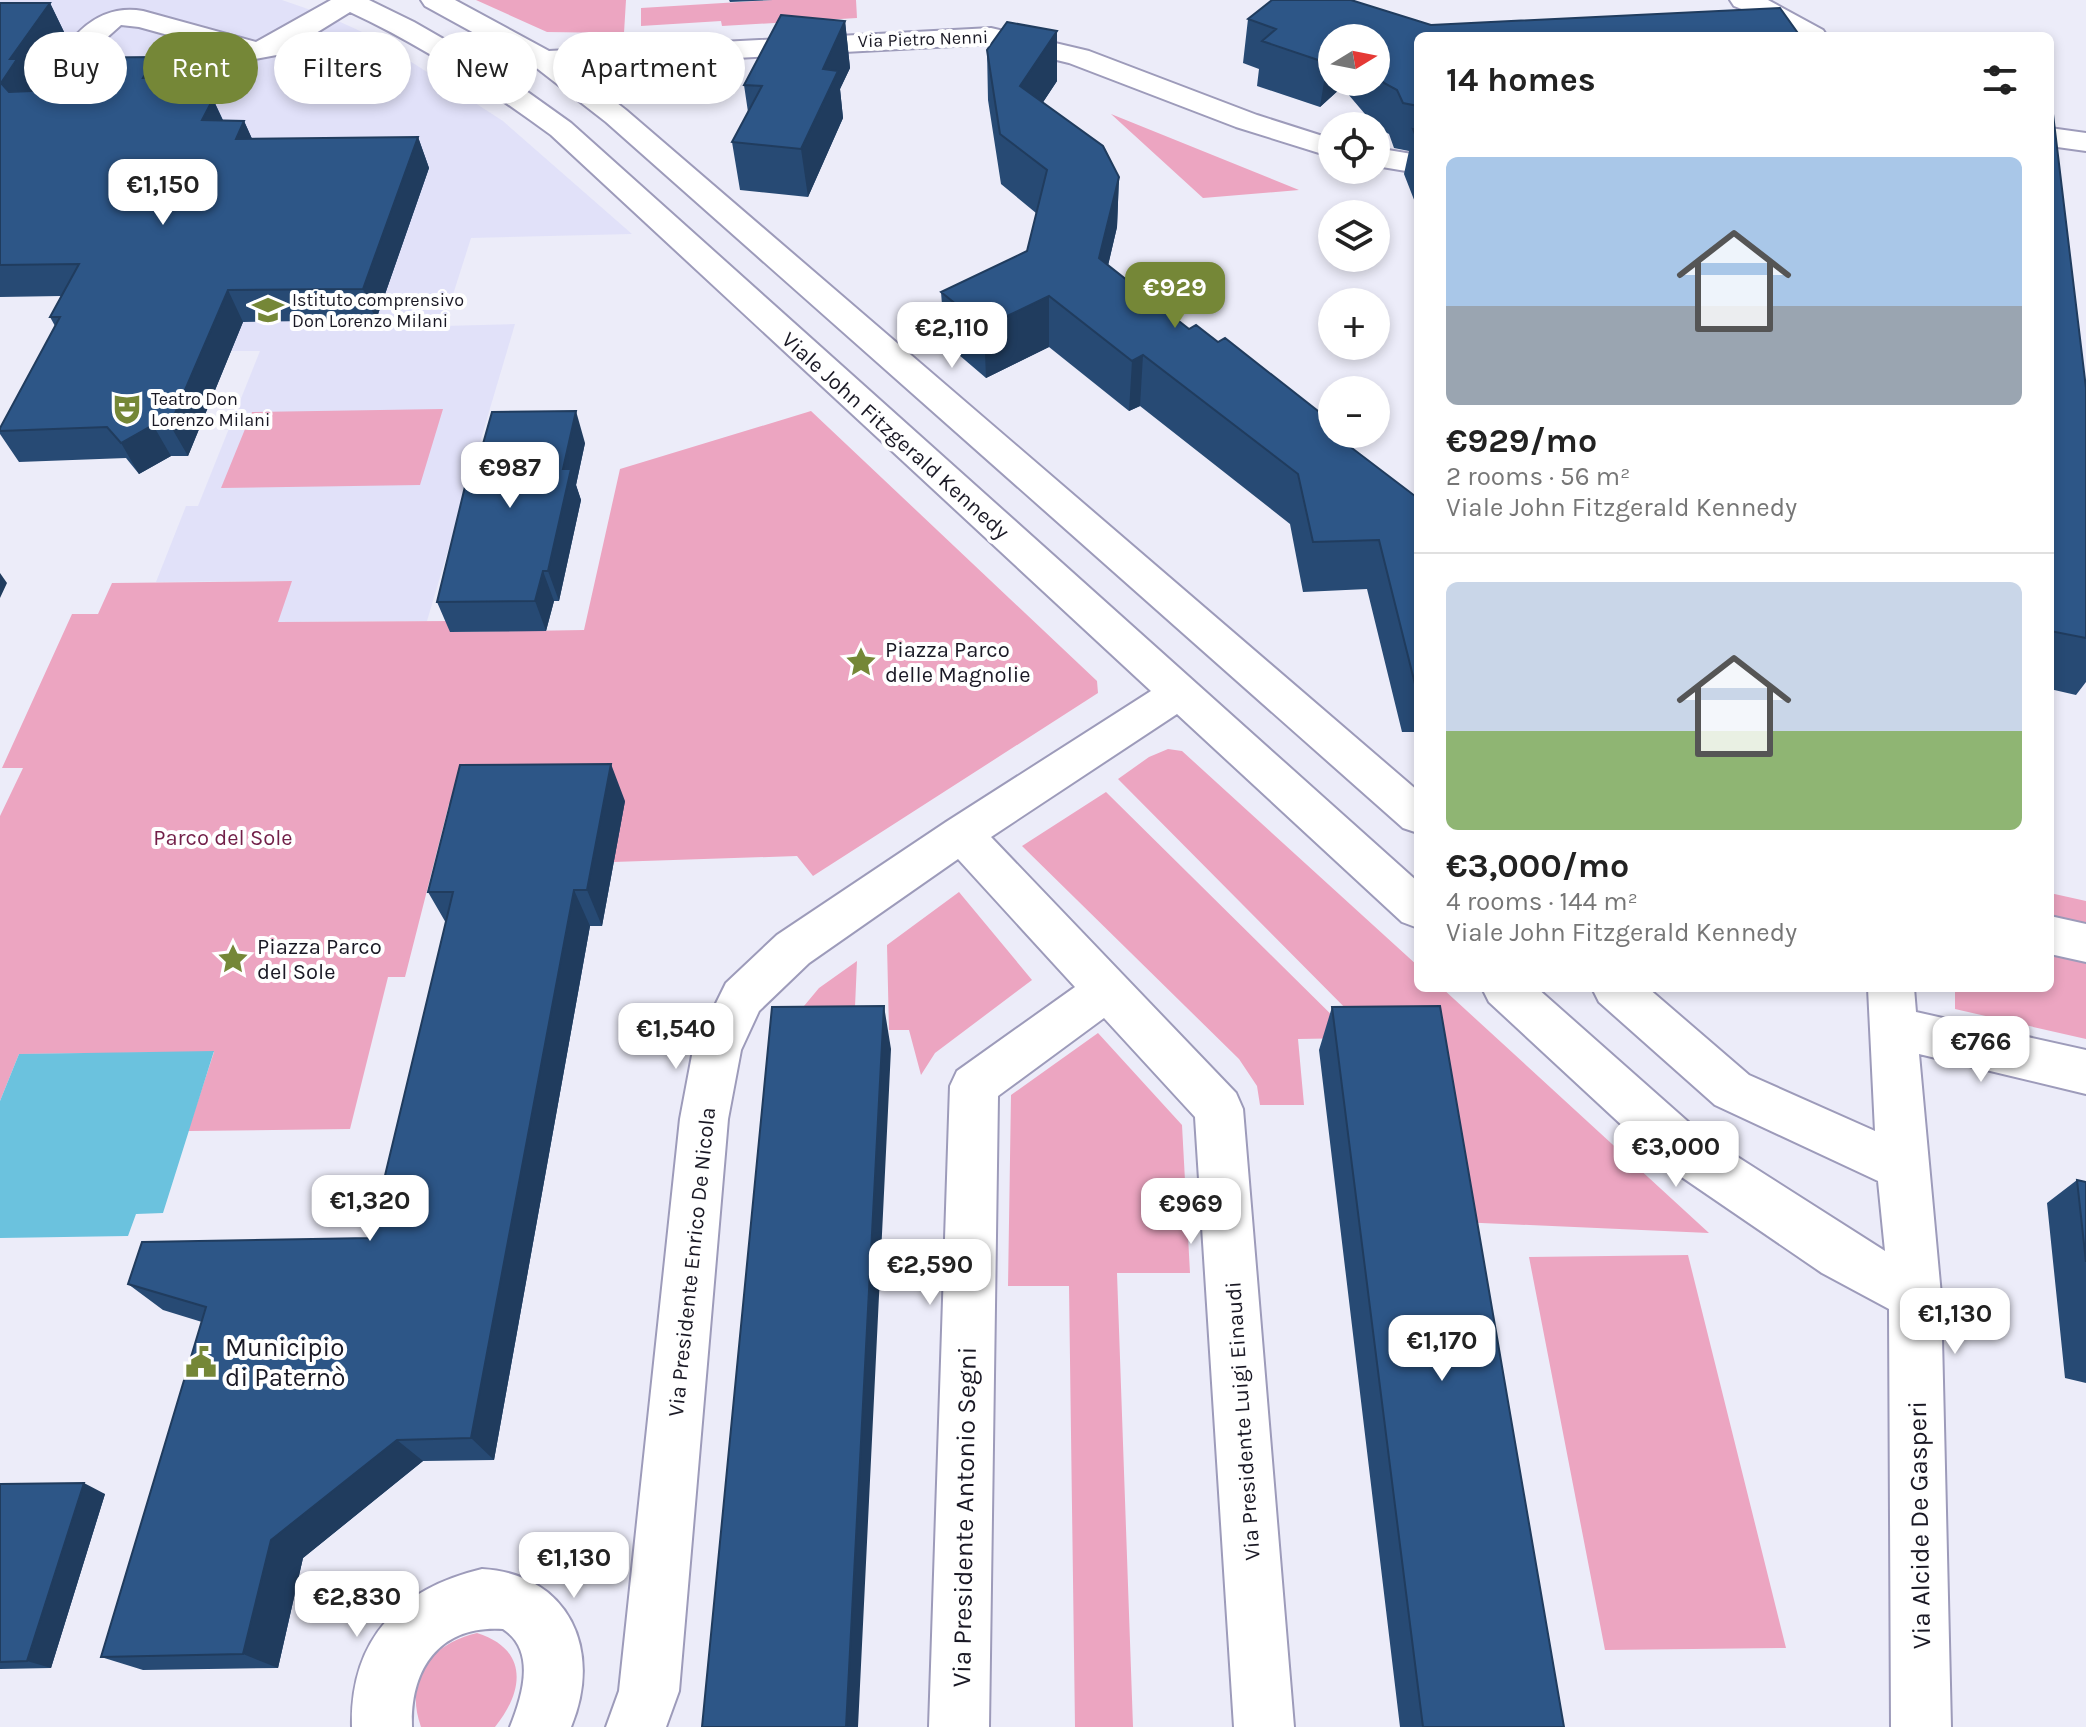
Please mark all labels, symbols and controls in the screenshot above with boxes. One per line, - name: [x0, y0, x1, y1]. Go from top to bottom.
- north arrow: [1318, 24, 1390, 96]
- map controls: [1318, 24, 1390, 448]
- street label: Via Pietro Nenni: [858, 26, 988, 52]
- chip: Buy: [24, 32, 127, 104]
- chip: Rent: [143, 32, 258, 104]
- chip: Filters: [274, 32, 411, 104]
- chip: New: [427, 32, 537, 104]
- chip: Apartment: [553, 32, 745, 104]
- icon: filters: [1978, 58, 2022, 102]
- text: 14 homes: [1446, 60, 1596, 100]
- button: locate: [1318, 112, 1390, 184]
- pin: €1,150: [98, 159, 228, 227]
- text: €1,150: [126, 169, 200, 200]
- button: layers: [1318, 200, 1390, 272]
- icon: home: [1662, 209, 1806, 353]
- pin: €929: [1128, 262, 1222, 330]
- text: €929: [1143, 272, 1207, 303]
- button: +: [1318, 288, 1390, 360]
- place label: Istituto comprensivo Don Lorenzo Milani: [292, 289, 464, 332]
- school or university icon: Istituto comprensivo Don Lorenzo Milani: [251, 293, 285, 327]
- pin: €2,110: [887, 302, 1017, 370]
- text: €2,110: [915, 312, 989, 343]
- street label: Viale John Fitzgerald Kennedy: [776, 327, 1014, 545]
- button: −: [1318, 376, 1390, 448]
- place label: Teatro Don Lorenzo Milani: [151, 388, 270, 431]
- theatre icon: Teatro Don Lorenzo Milani: [110, 392, 144, 426]
- text: €929/mo: [1446, 421, 1597, 461]
- pin: €987: [463, 442, 557, 510]
- text: €987: [479, 452, 541, 483]
- text: 2 rooms · 56 m²: [1446, 461, 1631, 492]
- text: Viale John Fitzgerald Kennedy: [1446, 492, 1797, 523]
- icon: home: [1662, 634, 1806, 778]
- place label: Piazza Parco delle Magnolie: [885, 637, 1031, 688]
- place icon: Piazza Parco delle Magnolie: [844, 645, 878, 679]
- park label: Parco del Sole: [153, 825, 293, 851]
- text: €3,000/mo: [1446, 846, 1629, 886]
- text: 4 rooms · 144 m²: [1446, 886, 1638, 917]
- text: Viale John Fitzgerald Kennedy: [1446, 917, 1797, 948]
- place label: Piazza Parco del Sole: [257, 934, 382, 985]
- place icon: Piazza Parco del Sole: [216, 942, 250, 976]
- pin: €1,540: [611, 1003, 741, 1071]
- text: €1,540: [636, 1013, 716, 1044]
- pin: €766: [1934, 1016, 2028, 1084]
- text: €766: [1951, 1026, 2011, 1057]
- street label: Via Presidente Enrico De Nicola: [663, 1106, 721, 1418]
- pin: €3,000: [1611, 1121, 1741, 1189]
- text: €3,000: [1632, 1131, 1720, 1162]
- pin: €1,320: [305, 1175, 435, 1243]
- pin: €969: [1144, 1178, 1238, 1246]
- text: €1,320: [330, 1185, 410, 1216]
- text: €969: [1159, 1188, 1223, 1219]
- pin: €2,590: [865, 1239, 995, 1307]
- text: €2,590: [887, 1249, 973, 1280]
- street label: Via Presidente Luigi Einaudi: [1220, 1280, 1266, 1561]
- pin: €1,130: [1890, 1288, 2020, 1356]
- text: €1,130: [1918, 1298, 1992, 1329]
- pin: €1,170: [1377, 1315, 1507, 1383]
- text: €1,170: [1407, 1325, 1477, 1356]
- place label: Municipio di Paternò: [225, 1332, 345, 1393]
- public building icon: Municipio di Paternò: [184, 1345, 218, 1379]
- street label: Via Presidente Antonio Segni: [946, 1346, 983, 1688]
- street label: Via Alcide De Gasperi: [1902, 1401, 1937, 1649]
- pin: €1,130: [509, 1532, 639, 1600]
- text: €1,130: [537, 1542, 611, 1573]
- pin: €2,830: [292, 1571, 422, 1639]
- text: €2,830: [313, 1581, 401, 1612]

